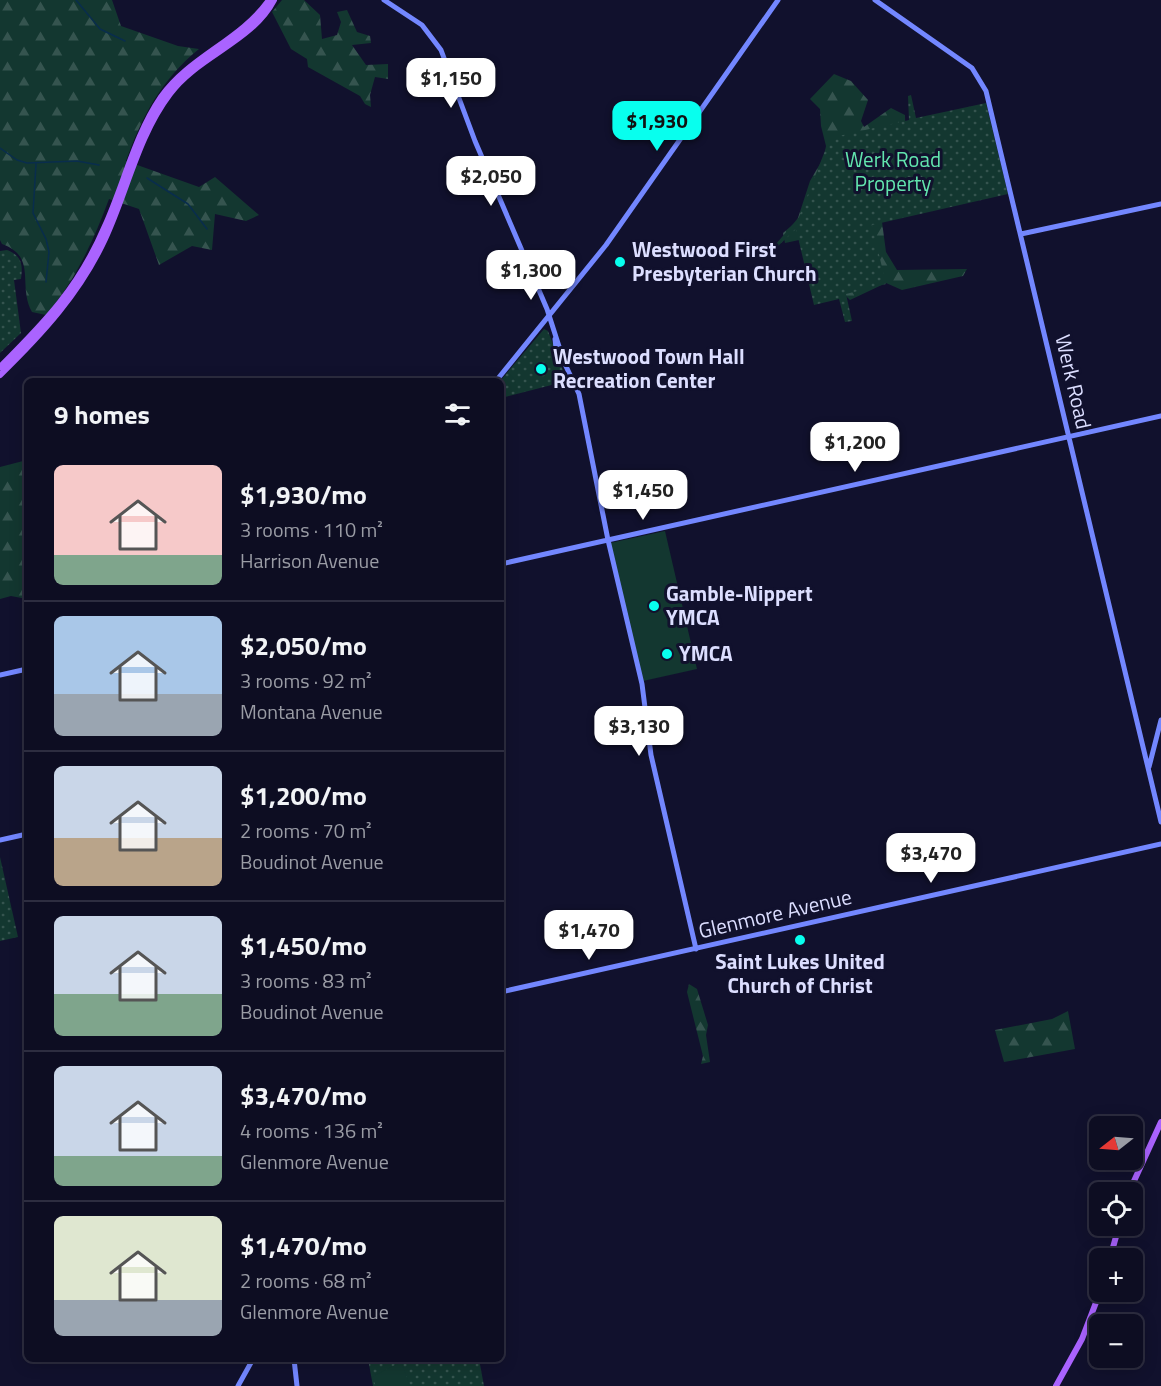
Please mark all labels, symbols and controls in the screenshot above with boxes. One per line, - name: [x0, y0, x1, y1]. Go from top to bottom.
- pin: $1,150: [402, 58, 500, 109]
- text: $1,150: [420, 62, 482, 93]
- pin: $1,930: [608, 101, 706, 152]
- text: $1,930: [626, 105, 688, 136]
- park label: Werk Road Property: [845, 143, 941, 199]
- pin: $2,050: [442, 156, 540, 207]
- text: $2,050: [460, 160, 522, 191]
- place label: Westwood First Presbyterian Church: [632, 233, 817, 289]
- pin: $1,300: [482, 250, 580, 301]
- text: $1,300: [500, 254, 562, 285]
- marker: Westwood First Presbyterian Church: [613, 255, 627, 269]
- street label: Werk Road: [1048, 331, 1100, 432]
- place label: Westwood Town Hall Recreation Center: [553, 340, 745, 396]
- marker: Westwood Town Hall Recreation Center: [534, 362, 548, 376]
- text: 9 homes: [54, 395, 150, 434]
- icon: filters: [441, 398, 474, 431]
- pin: $1,200: [806, 422, 904, 473]
- text: $1,200: [824, 426, 886, 457]
- pin: $1,450: [594, 470, 692, 521]
- text: $1,450: [612, 474, 674, 505]
- text: $1,930/mo: [240, 475, 367, 514]
- icon: home: [102, 489, 174, 561]
- text: 3 rooms · 110 m²: [240, 514, 383, 545]
- text: Harrison Avenue: [240, 545, 379, 576]
- place label: Gamble-Nippert YMCA: [666, 577, 813, 633]
- marker: Gamble-Nippert YMCA: [647, 599, 661, 613]
- text: $2,050/mo: [240, 626, 367, 665]
- place label: YMCA: [679, 637, 733, 669]
- icon: home: [102, 640, 174, 712]
- marker: YMCA: [660, 647, 674, 661]
- text: 3 rooms · 92 m²: [240, 665, 372, 696]
- text: Montana Avenue: [240, 696, 383, 727]
- pin: $3,130: [590, 706, 688, 757]
- text: $3,130: [608, 710, 670, 741]
- text: $1,200/mo: [240, 776, 367, 815]
- icon: home: [102, 790, 174, 862]
- text: 2 rooms · 70 m²: [240, 815, 372, 846]
- pin: $3,470: [882, 833, 980, 884]
- text: $3,470: [900, 837, 962, 868]
- text: Boudinot Avenue: [240, 846, 384, 877]
- street label: Glenmore Avenue: [695, 880, 855, 946]
- pin: $1,470: [540, 910, 638, 961]
- text: $1,470: [558, 914, 620, 945]
- text: $1,450/mo: [240, 926, 367, 965]
- marker: Saint Lukes United Church of Christ: [793, 933, 807, 947]
- icon: home: [102, 940, 174, 1012]
- place label: Saint Lukes United Church of Christ: [715, 945, 885, 1001]
- text: 3 rooms · 83 m²: [240, 965, 372, 996]
- text: Boudinot Avenue: [240, 996, 384, 1027]
- text: $3,470/mo: [240, 1076, 367, 1115]
- icon: home: [102, 1090, 174, 1162]
- text: 4 rooms · 136 m²: [240, 1115, 383, 1146]
- north arrow: [1089, 1116, 1143, 1170]
- map controls: [1089, 1116, 1143, 1368]
- text: Glenmore Avenue: [240, 1146, 389, 1177]
- button: locate: [1089, 1182, 1143, 1236]
- text: $1,470/mo: [240, 1226, 367, 1265]
- icon: home: [102, 1240, 174, 1312]
- button: +: [1089, 1248, 1143, 1302]
- text: 2 rooms · 68 m²: [240, 1265, 372, 1296]
- text: Glenmore Avenue: [240, 1296, 389, 1327]
- button: −: [1089, 1314, 1143, 1368]

